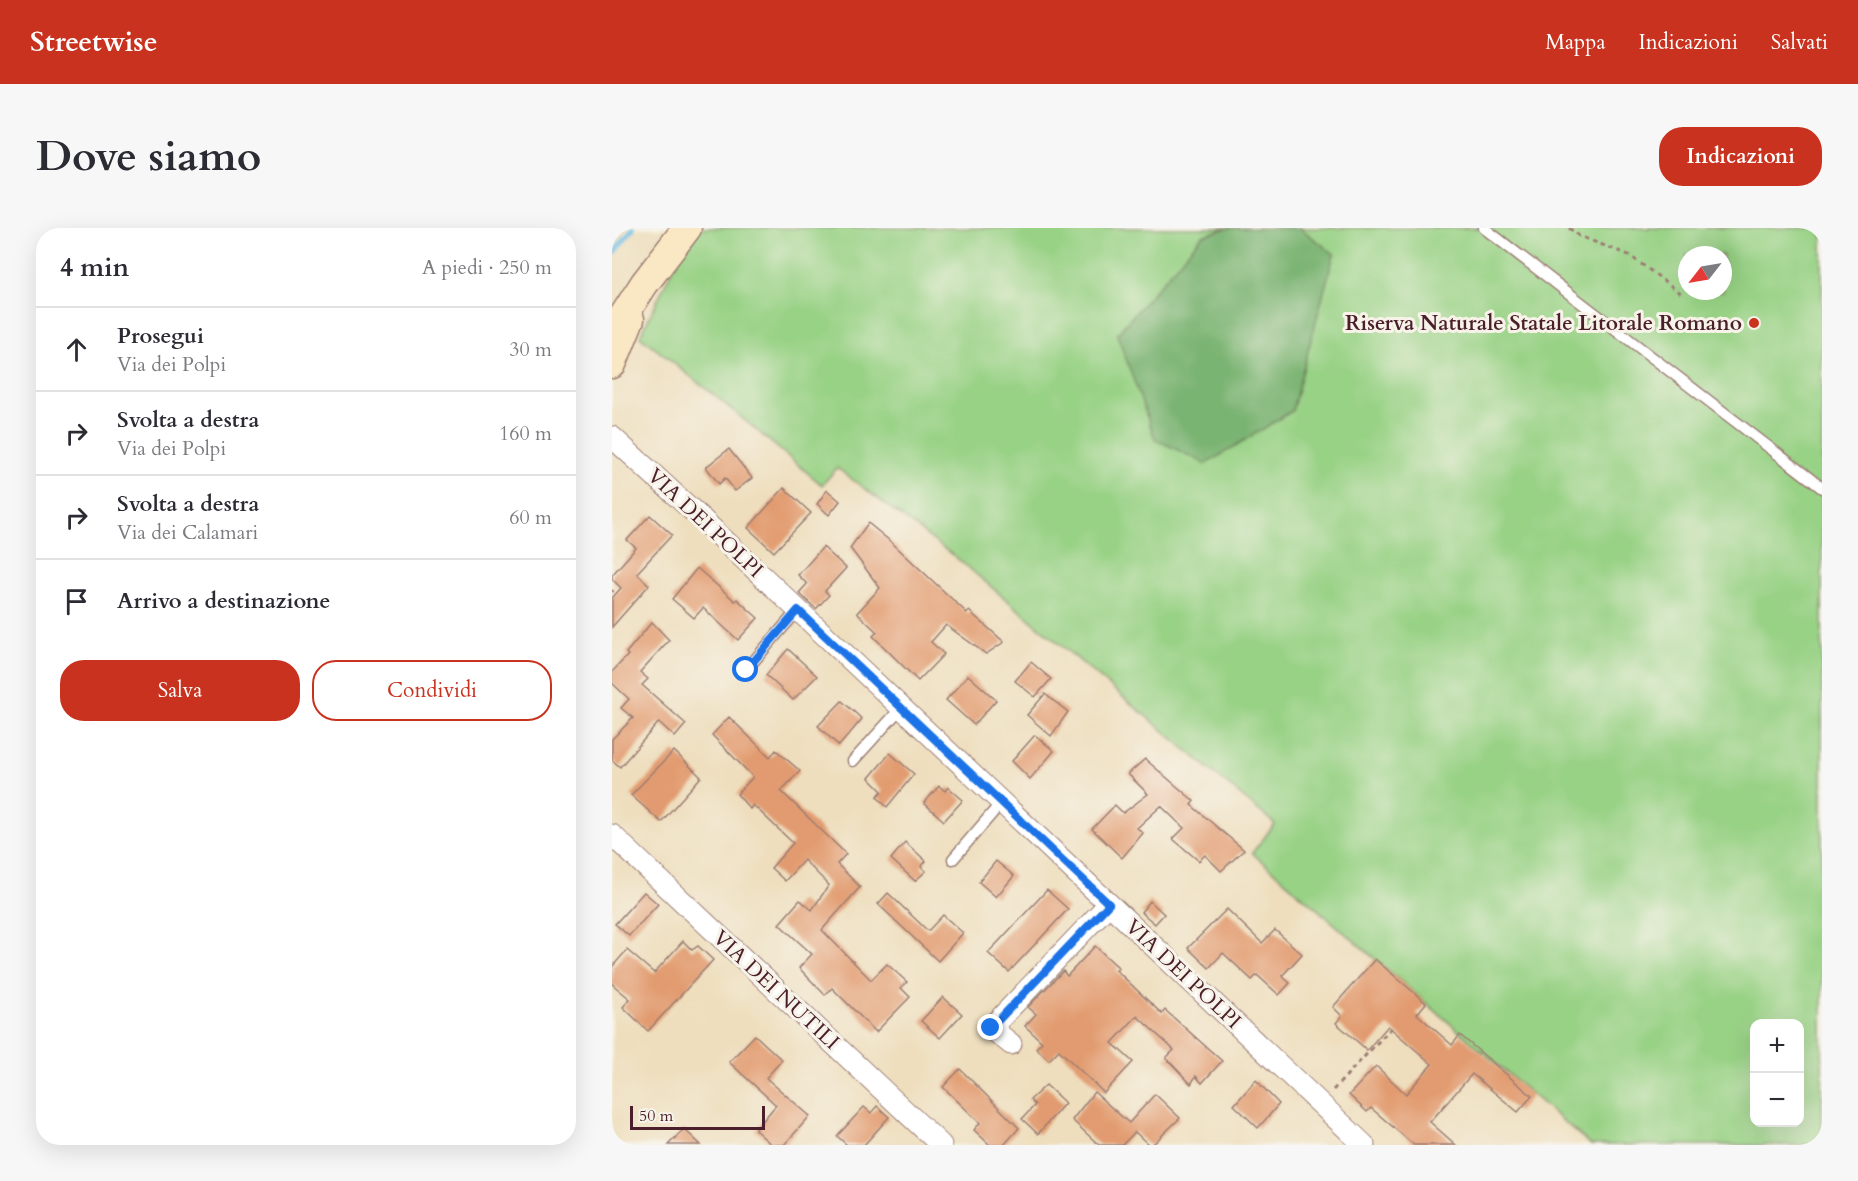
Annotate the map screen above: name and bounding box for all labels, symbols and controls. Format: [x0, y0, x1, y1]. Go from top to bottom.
text: Streetwise [30, 23, 158, 61]
text: Mappa [1545, 28, 1605, 57]
text: Indicazioni [1638, 28, 1738, 57]
text: Salvati [1771, 28, 1828, 57]
button: Indicazioni [1659, 127, 1822, 186]
text: Dove siamo [36, 128, 261, 185]
north arrow [1678, 246, 1732, 300]
text: 4 min [60, 250, 129, 285]
text: A piedi · 250 m [422, 254, 552, 281]
place label: Riserva Naturale Statale Litorale Romano [1345, 309, 1742, 338]
marker: Riserva Naturale Statale Litorale Romano [1747, 316, 1761, 330]
text: Prosegui [117, 321, 204, 351]
icon: ahead [60, 333, 93, 366]
text: 30 m [509, 336, 552, 363]
text: Via dei Polpi [117, 351, 226, 378]
text: Svolta a destra [117, 405, 259, 435]
icon: right [60, 417, 93, 450]
text: 160 m [499, 420, 552, 447]
text: Via dei Polpi [117, 435, 226, 462]
street label: VIA DEI POLPI [641, 462, 769, 584]
text: Svolta a destra [117, 489, 259, 519]
icon: right [60, 501, 93, 534]
text: 60 m [509, 504, 552, 531]
text: Via dei Calamari [117, 519, 258, 546]
icon: arrive [60, 585, 93, 618]
text: Arrivo a destinazione [117, 586, 330, 616]
route start [732, 656, 758, 682]
button: Salva [60, 660, 300, 721]
button: Condividi [312, 660, 552, 721]
street label: VIA DEI POLPI [1119, 913, 1247, 1035]
street label: VIA DEI NUTILI [706, 924, 846, 1056]
route end [977, 1014, 1003, 1040]
map controls [1750, 1019, 1804, 1127]
button: + [1750, 1019, 1804, 1073]
button: − [1750, 1073, 1804, 1127]
scale bar [630, 1103, 765, 1130]
text: 50 m [639, 1105, 673, 1127]

